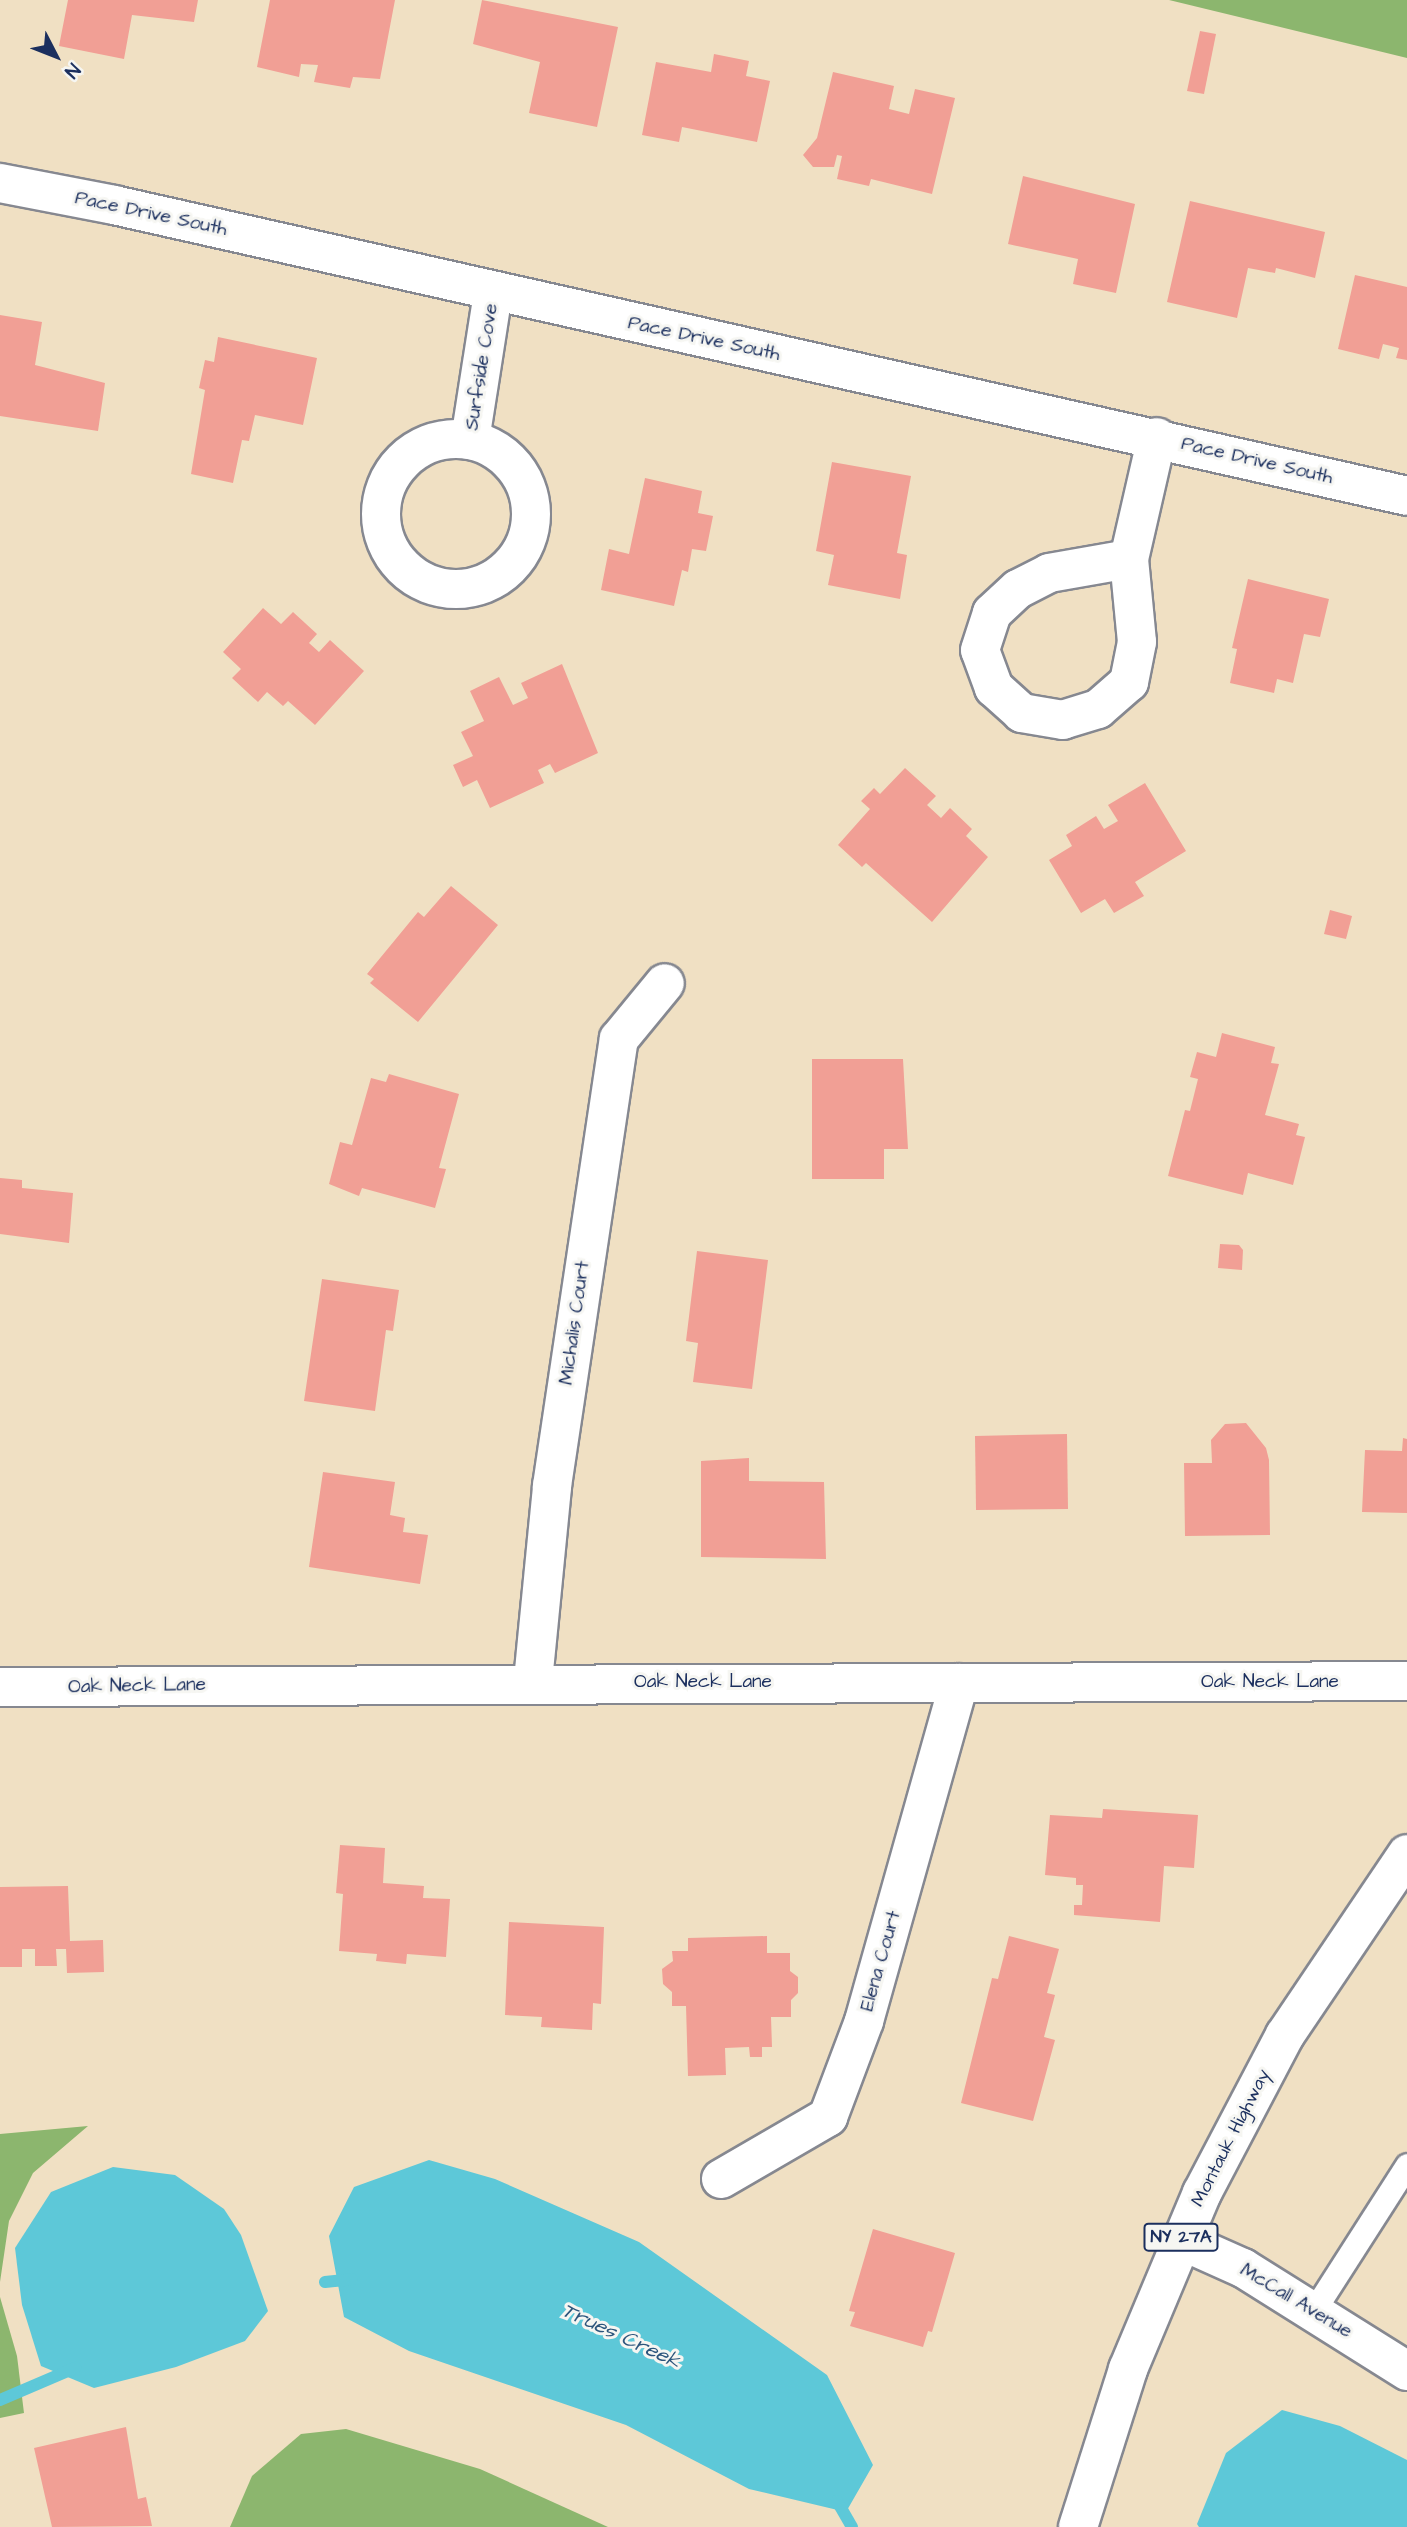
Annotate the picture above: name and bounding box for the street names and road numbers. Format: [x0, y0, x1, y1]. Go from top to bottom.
street label: Pace Drive South [73, 187, 229, 241]
street label: Surfside Cove [461, 302, 503, 432]
street label: Pace Drive South [626, 312, 782, 366]
street label: Pace Drive South [1179, 432, 1335, 490]
street label: Michalis Court [555, 1260, 595, 1386]
street label: Oak Neck Lane [634, 1671, 772, 1693]
street label: Oak Neck Lane [1201, 1671, 1339, 1693]
street label: Oak Neck Lane [68, 1673, 206, 1699]
street label: Elena Court [856, 1908, 906, 2014]
street label: Montauk Highway [1187, 2065, 1275, 2211]
road number: NY 27A [1142, 2222, 1220, 2252]
street label: McCall Avenue [1236, 2259, 1356, 2343]

